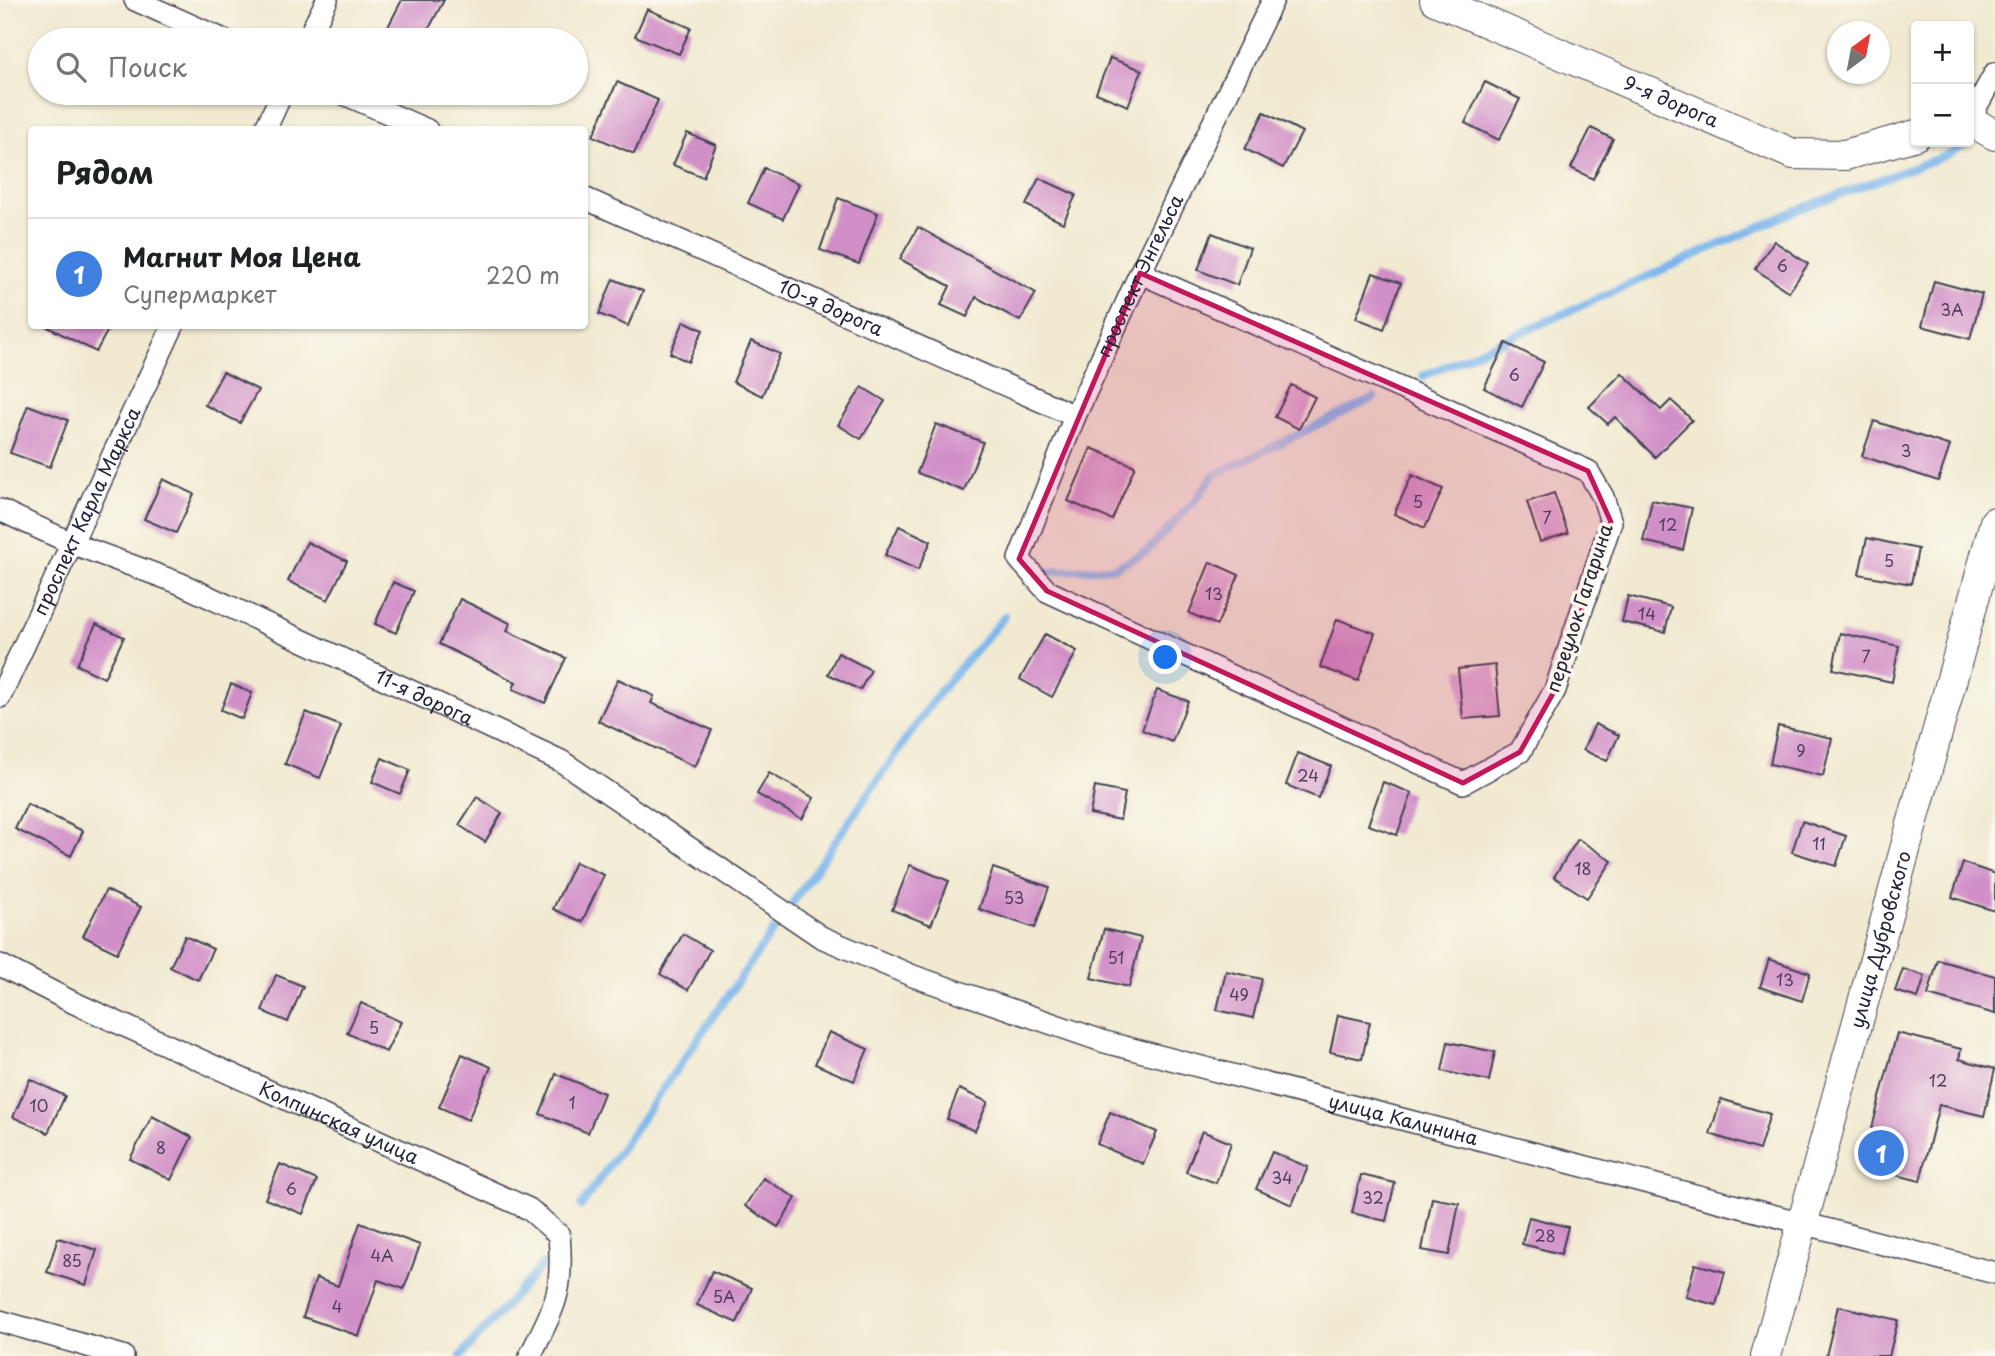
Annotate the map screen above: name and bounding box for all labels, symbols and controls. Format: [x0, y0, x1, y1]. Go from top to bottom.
north arrow [1827, 21, 1890, 84]
map controls [1911, 21, 1974, 147]
button: + [1911, 21, 1974, 84]
search box [28, 28, 588, 105]
text: Поиск [108, 47, 187, 86]
icon: search [52, 48, 90, 86]
street label: 9-я дорога [1620, 68, 1723, 133]
button: − [1911, 84, 1974, 147]
text: Рядом [56, 149, 154, 194]
street label: проспект Энгельса [1089, 189, 1189, 361]
text: Магнит Моя Цена [123, 237, 361, 276]
house number: 6 [1776, 253, 1788, 277]
text: 1 [74, 257, 85, 292]
text: 220 m [486, 257, 560, 292]
street label: 10-я дорога [774, 271, 888, 342]
text: Супермаркет [123, 276, 277, 311]
house number: 3А [1941, 297, 1963, 321]
house number: 6 [1508, 362, 1520, 386]
street label: проспект Карла Маркса [25, 402, 146, 619]
house number: 3 [1901, 438, 1911, 462]
house number: 5 [1413, 489, 1423, 513]
house number: 7 [1542, 505, 1552, 529]
house number: 12 [1659, 512, 1677, 536]
street label: переулок Гагарина [1538, 520, 1619, 696]
house number: 5 [1884, 548, 1894, 572]
house number: 13 [1205, 581, 1223, 605]
house number: 14 [1638, 601, 1656, 625]
your location [1148, 640, 1182, 674]
house number: 7 [1861, 644, 1871, 668]
street label: 11-я дорога [371, 661, 479, 731]
house number: 9 [1796, 738, 1806, 762]
house number: 24 [1297, 763, 1319, 787]
house number: 11 [1812, 831, 1826, 855]
street label: улица Дубровского [1842, 847, 1917, 1031]
house number: 18 [1574, 856, 1592, 880]
house number: 53 [1004, 885, 1024, 909]
house number: 51 [1107, 945, 1125, 969]
house number: 13 [1776, 967, 1794, 991]
house number: 49 [1229, 982, 1249, 1006]
house number: 5 [369, 1015, 379, 1039]
house number: 12 [1929, 1068, 1947, 1092]
street label: Колпинская улица [255, 1074, 424, 1170]
street label: улица Калинина [1326, 1086, 1481, 1151]
house number: 1 [568, 1090, 576, 1114]
house number: 10 [30, 1093, 48, 1117]
pin: 1 [1858, 1127, 1904, 1179]
house number: 8 [156, 1135, 166, 1159]
house number: 34 [1271, 1165, 1293, 1189]
house number: 6 [285, 1176, 297, 1200]
house number: 32 [1362, 1185, 1384, 1209]
house number: 28 [1534, 1223, 1556, 1247]
house number: 4А [371, 1243, 393, 1267]
house number: 85 [62, 1248, 82, 1272]
house number: 5А [713, 1284, 735, 1308]
house number: 4 [332, 1294, 342, 1318]

